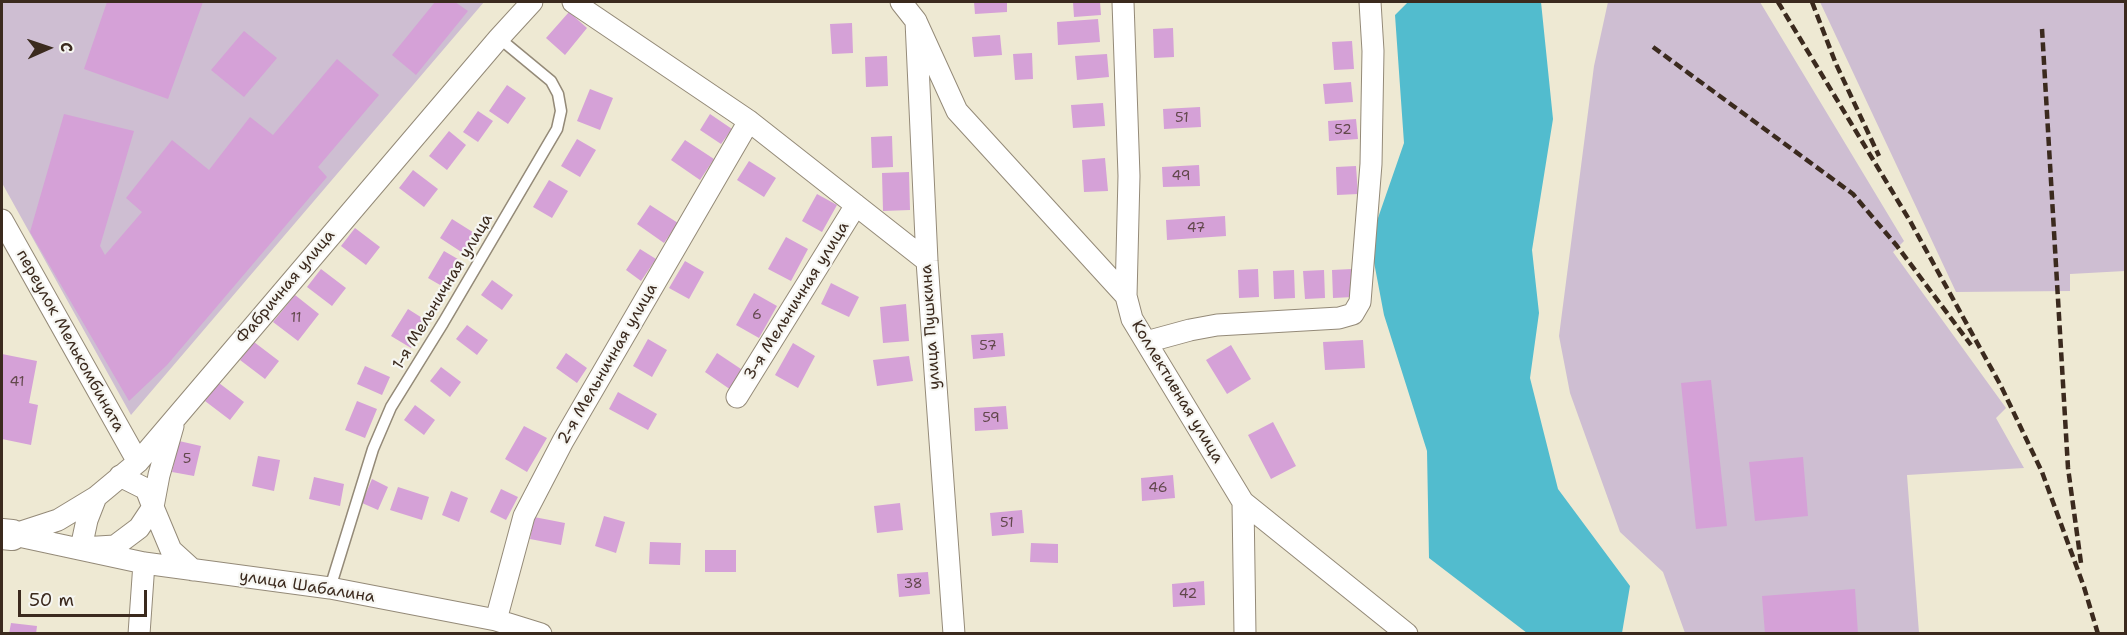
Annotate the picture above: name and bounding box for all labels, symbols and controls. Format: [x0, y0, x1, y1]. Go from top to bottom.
north arrow [18, 18, 78, 78]
text: С [56, 42, 77, 52]
house number: 51 [1175, 110, 1189, 126]
house number: 52 [1334, 122, 1352, 138]
house number: 49 [1172, 168, 1190, 184]
street label: 1-я Мельничная улица [389, 211, 497, 373]
street label: 3-я Мельничная улица [740, 218, 854, 384]
house number: 47 [1187, 220, 1205, 236]
street label: Фабричная улица [233, 226, 339, 348]
street label: переулок Мелькомбината [12, 247, 128, 435]
street label: улица Пушкина [917, 264, 945, 390]
street label: 2-я Мельничная улица [554, 280, 662, 448]
house number: 6 [752, 307, 762, 323]
house number: 11 [290, 310, 302, 326]
street label: Коллективная улица [1127, 317, 1227, 467]
house number: 57 [979, 338, 997, 354]
house number: 41 [10, 374, 24, 390]
house number: 59 [982, 410, 1000, 426]
house number: 5 [183, 451, 191, 467]
house number: 46 [1148, 480, 1168, 496]
house number: 51 [1000, 515, 1014, 531]
street label: улица Шабалина [238, 567, 376, 607]
house number: 38 [903, 576, 923, 592]
scale bar [21, 578, 150, 616]
house number: 42 [1179, 586, 1197, 602]
text: 50 m [29, 588, 74, 612]

